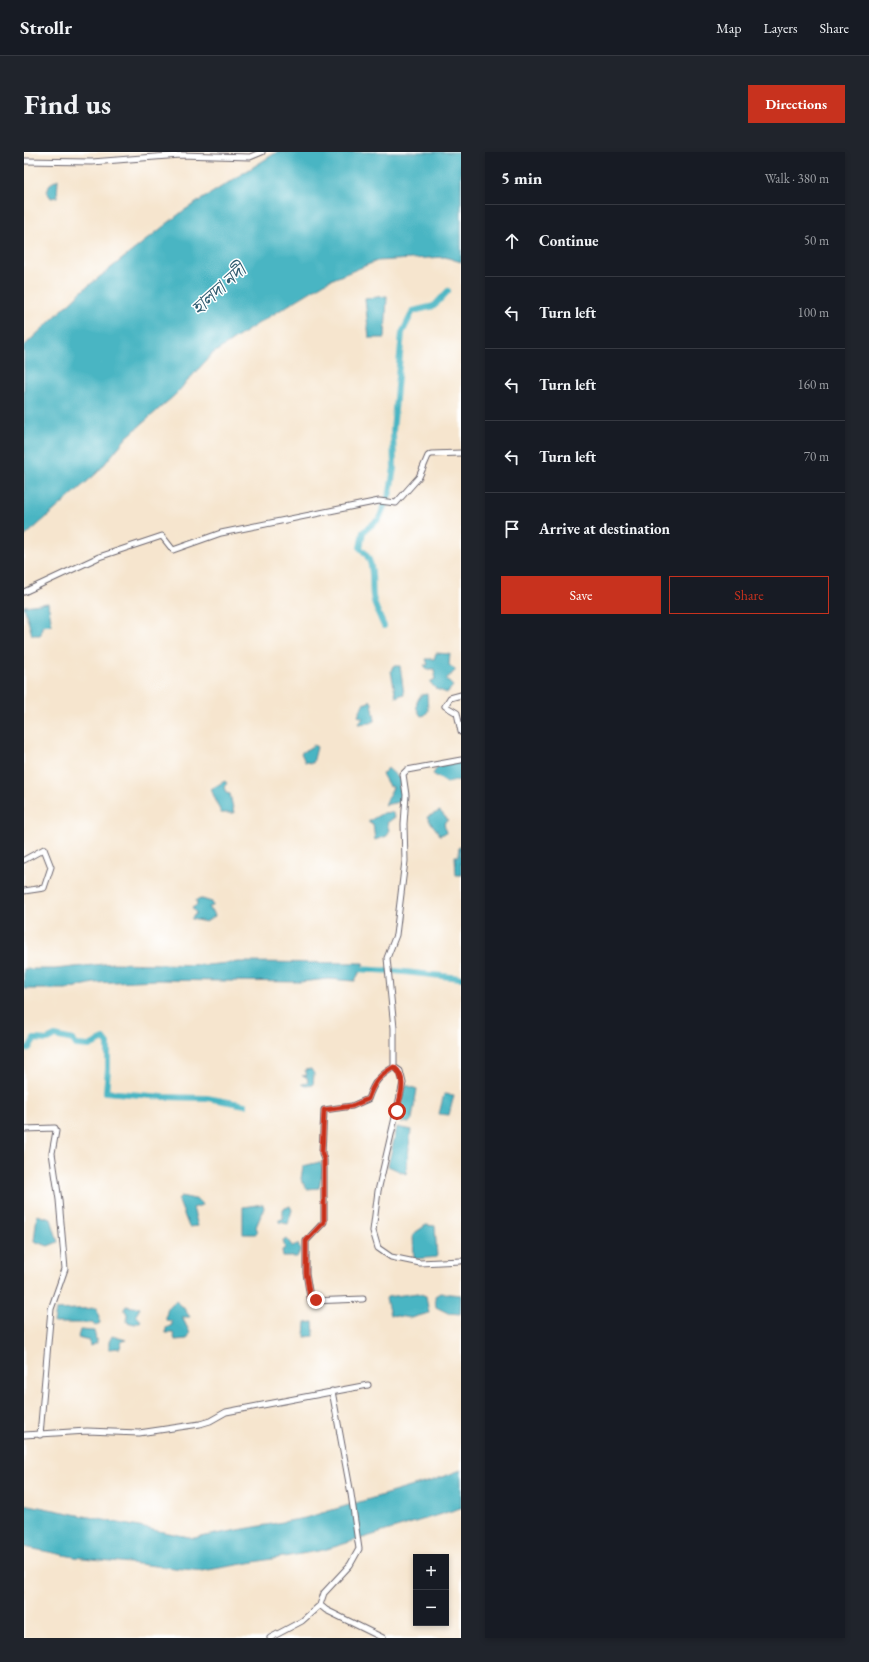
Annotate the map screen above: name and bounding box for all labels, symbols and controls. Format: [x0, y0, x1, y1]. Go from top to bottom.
text: Strollr [20, 15, 72, 40]
text: Map [716, 19, 741, 37]
text: Layers [763, 19, 798, 37]
text: Share [820, 19, 849, 37]
button: Directions [748, 85, 845, 123]
text: Find us [24, 86, 111, 122]
text: 5 min [501, 167, 542, 189]
text: Walk · 380 m [765, 170, 829, 187]
icon: ahead [501, 230, 523, 252]
text: Continue [539, 231, 599, 250]
text: 50 m [804, 232, 829, 249]
water label: হালদা নদী [186, 257, 253, 320]
icon: left [501, 302, 523, 324]
text: Turn left [539, 303, 596, 322]
text: 100 m [798, 304, 829, 321]
icon: left [501, 374, 523, 396]
text: Turn left [539, 375, 596, 394]
text: 160 m [798, 376, 829, 393]
icon: left [501, 446, 523, 468]
text: Turn left [539, 447, 596, 466]
text: 70 m [804, 448, 829, 465]
icon: arrive [501, 518, 523, 540]
text: Arrive at destination [539, 519, 670, 538]
button: Save [501, 576, 661, 614]
button: Share [669, 576, 829, 614]
route start [388, 1102, 406, 1120]
route end [307, 1291, 325, 1309]
map controls [413, 1554, 449, 1626]
button: + [413, 1554, 449, 1590]
button: − [413, 1590, 449, 1626]

